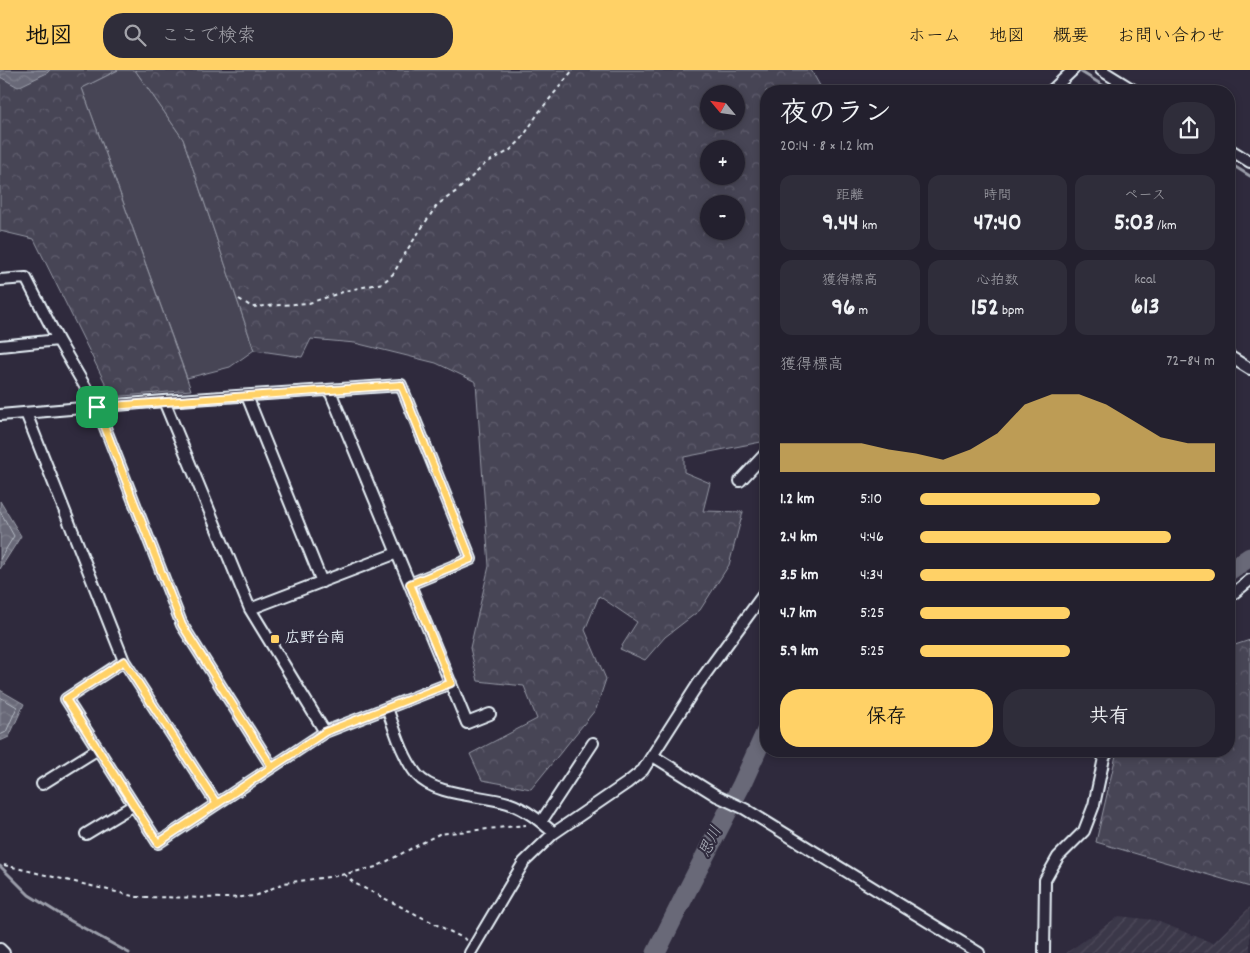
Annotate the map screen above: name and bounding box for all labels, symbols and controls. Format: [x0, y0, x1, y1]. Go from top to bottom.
search box [103, 13, 453, 58]
text: 地図 [25, 21, 73, 55]
icon: search [121, 21, 149, 49]
text: ここで検索 [161, 24, 256, 51]
text: ホーム [908, 25, 961, 50]
text: 地図 [989, 25, 1025, 50]
text: 概要 [1053, 25, 1089, 50]
text: お問い合わせ [1117, 25, 1225, 50]
north arrow [700, 85, 745, 130]
map controls [700, 85, 745, 240]
text: 夜のラン [780, 96, 892, 136]
button: share [1163, 102, 1215, 154]
text: 20:14 · 8 × 1.2 km [780, 135, 874, 158]
button: + [700, 140, 745, 185]
text: 距離 [836, 186, 864, 206]
text: 時間 [983, 186, 1011, 206]
text: ペース [1125, 186, 1166, 206]
button: − [700, 195, 745, 240]
text: 9.44 [822, 206, 859, 242]
text: 47:40 [973, 206, 1022, 242]
text: 5:03 [1114, 206, 1154, 242]
text: km [859, 216, 877, 236]
text: /km [1154, 216, 1177, 236]
text: kcal [1135, 270, 1156, 290]
text: 獲得標高 [822, 271, 878, 291]
text: 心拍数 [976, 271, 1018, 291]
text: 613 [1131, 290, 1160, 326]
text: 96 [832, 291, 855, 327]
text: 152 [971, 291, 999, 327]
text: m [855, 301, 868, 321]
text: bpm [999, 301, 1024, 321]
text: 72–84 m [1166, 350, 1215, 373]
text: 獲得標高 [780, 354, 844, 377]
pin [76, 386, 118, 428]
icon: arrive [83, 393, 111, 421]
text: 1.2 km [780, 488, 814, 511]
text: 5:10 [860, 488, 882, 511]
text: 2.4 km [780, 526, 818, 549]
text: 4:46 [860, 526, 884, 549]
text: 3.5 km [780, 564, 818, 587]
text: 4:34 [860, 564, 883, 587]
text: 4.7 km [780, 602, 817, 625]
text: 5:25 [860, 602, 884, 625]
place label: 広野台南 [285, 628, 345, 650]
marker: 広野台南 [269, 633, 281, 645]
text: 5.9 km [780, 640, 819, 663]
text: 5:25 [860, 640, 884, 663]
button: 保存 [780, 689, 993, 747]
button: 共有 [1003, 689, 1215, 747]
water label: 思川 [694, 823, 728, 861]

